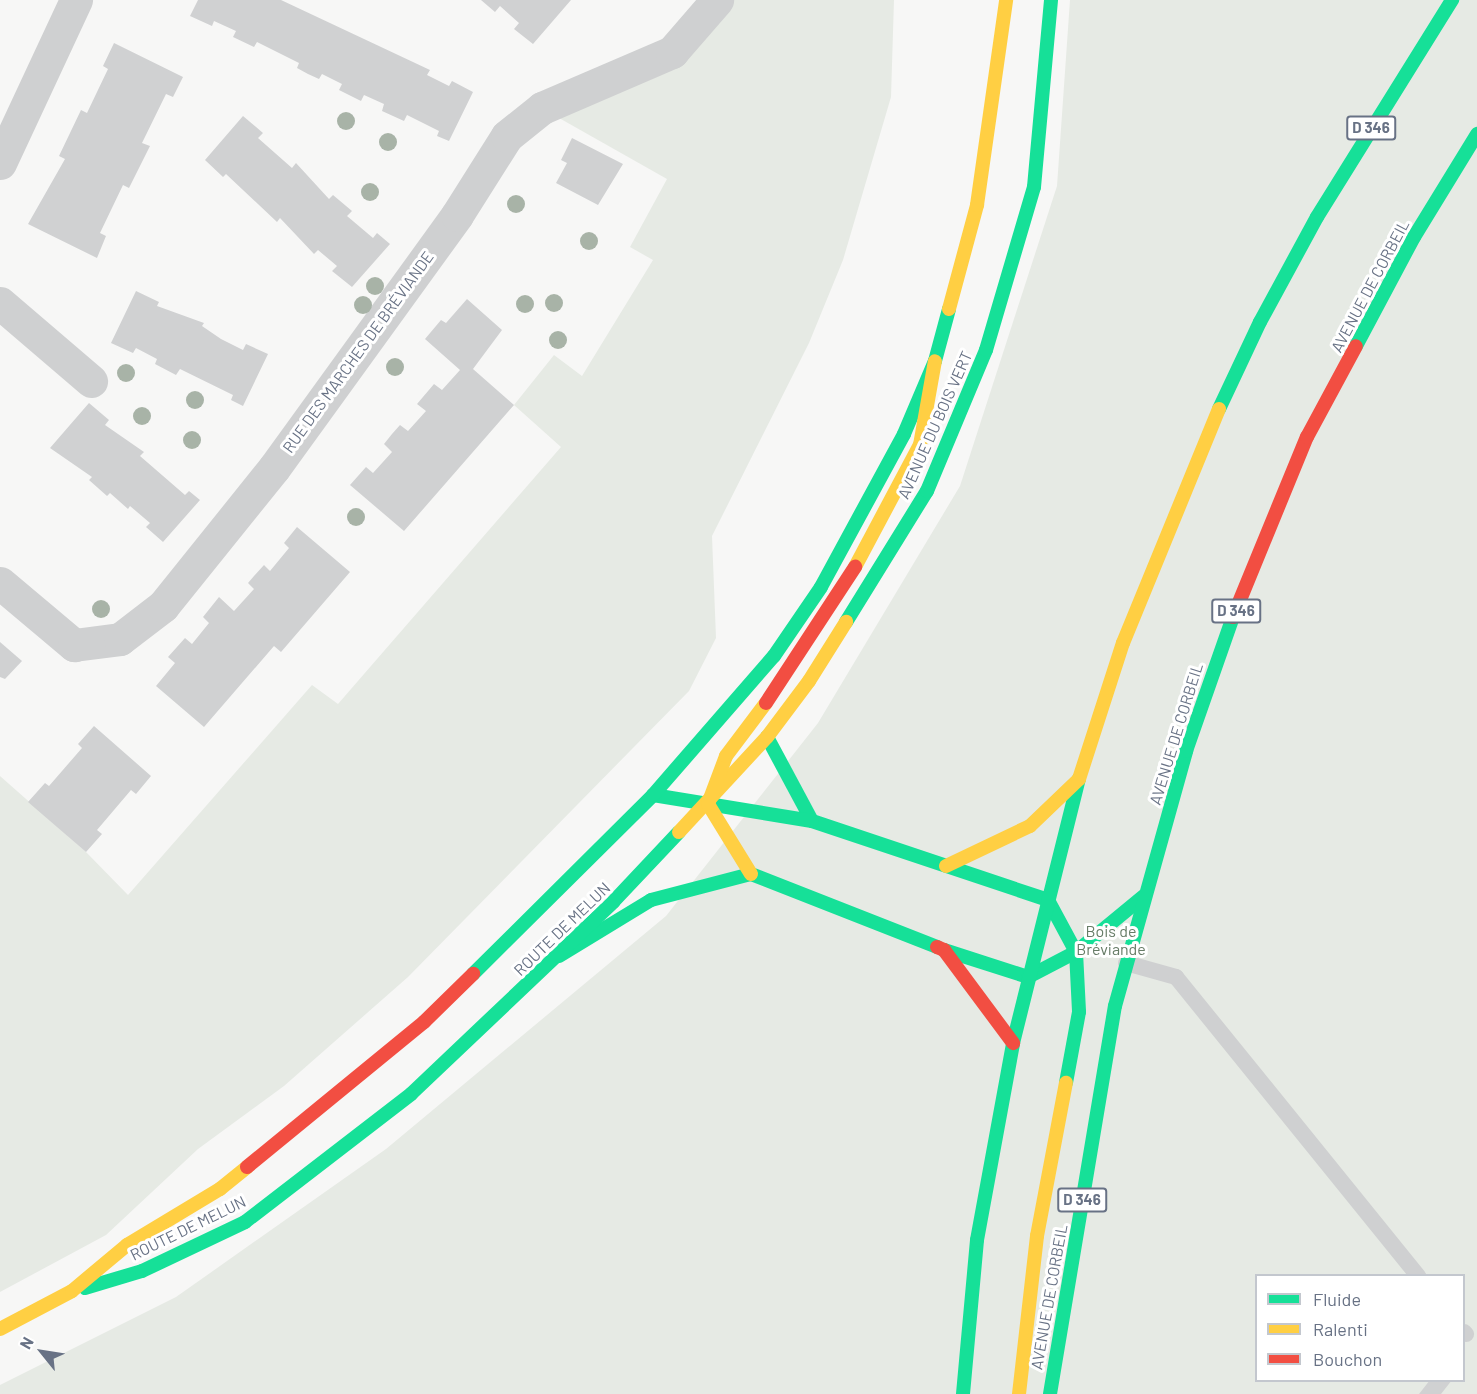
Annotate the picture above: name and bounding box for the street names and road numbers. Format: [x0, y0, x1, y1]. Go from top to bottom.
road number: D 346 [1346, 116, 1396, 140]
street label: AVENUE DE CORBEIL [1327, 217, 1413, 355]
street label: RUE DES MARCHES DE BRÉVIANDE [278, 248, 438, 456]
street label: AVENUE DU BOIS VERT [894, 348, 976, 502]
road number: D 346 [1210, 599, 1262, 623]
street label: AVENUE DE CORBEIL [1145, 661, 1207, 807]
street label: ROUTE DE MELUN [510, 878, 614, 980]
road number: D 346 [1056, 1188, 1108, 1212]
street label: ROUTE DE MELUN [127, 1192, 249, 1264]
street label: AVENUE DE CORBEIL [1027, 1223, 1071, 1371]

